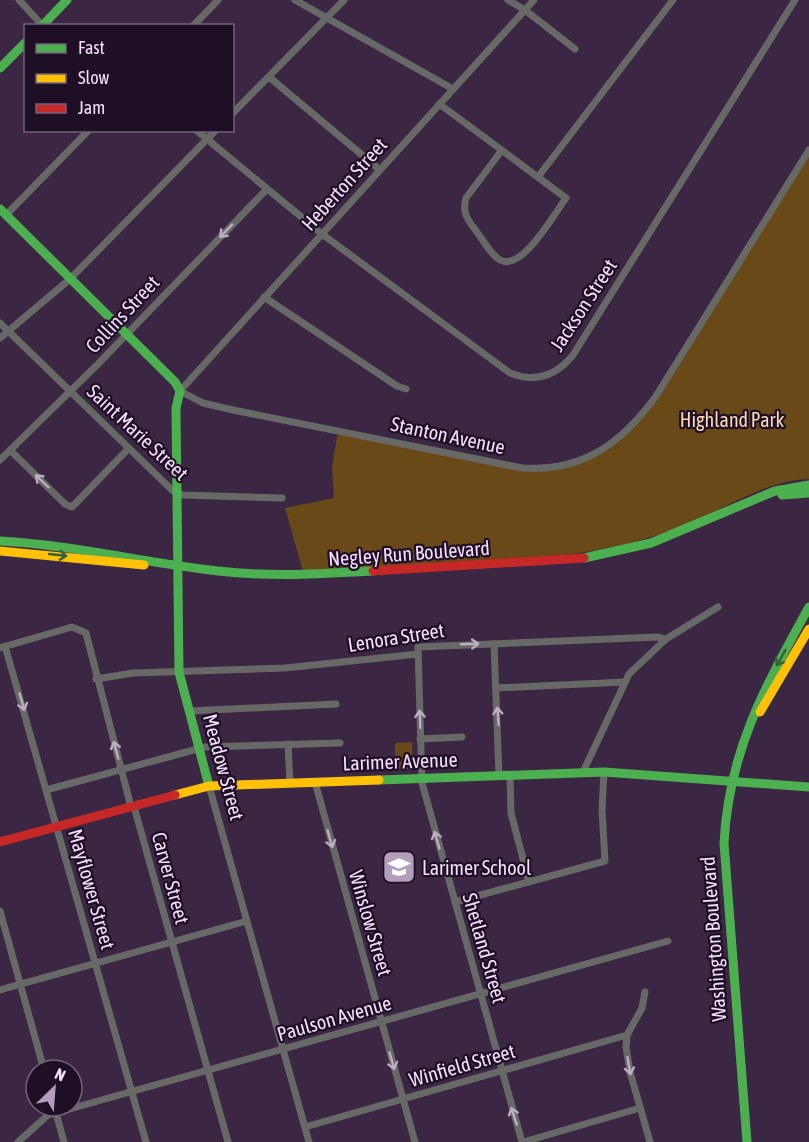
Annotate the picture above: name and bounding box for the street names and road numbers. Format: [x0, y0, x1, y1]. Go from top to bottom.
street label: Heberton Street [297, 133, 392, 235]
street label: Jackson Street [545, 255, 621, 355]
street label: Collins Street [81, 271, 164, 357]
street label: Saint Marie Street [83, 379, 193, 485]
street label: Stanton Avenue [389, 412, 507, 458]
street label: Negley Run Boulevard [328, 536, 490, 570]
street label: Lenora Street [346, 618, 446, 656]
street label: Meadow Street [199, 711, 249, 823]
street label: Larimer Avenue [342, 747, 458, 775]
street label: Mayflower Street [64, 826, 120, 952]
street label: Carver Street [148, 830, 194, 927]
street label: Washington Boulevard [696, 856, 730, 1022]
street label: Winslow Street [345, 868, 397, 979]
street label: Shetland Street [458, 890, 512, 1006]
street label: Paulson Avenue [274, 991, 394, 1045]
street label: Winfield Street [406, 1039, 518, 1091]

